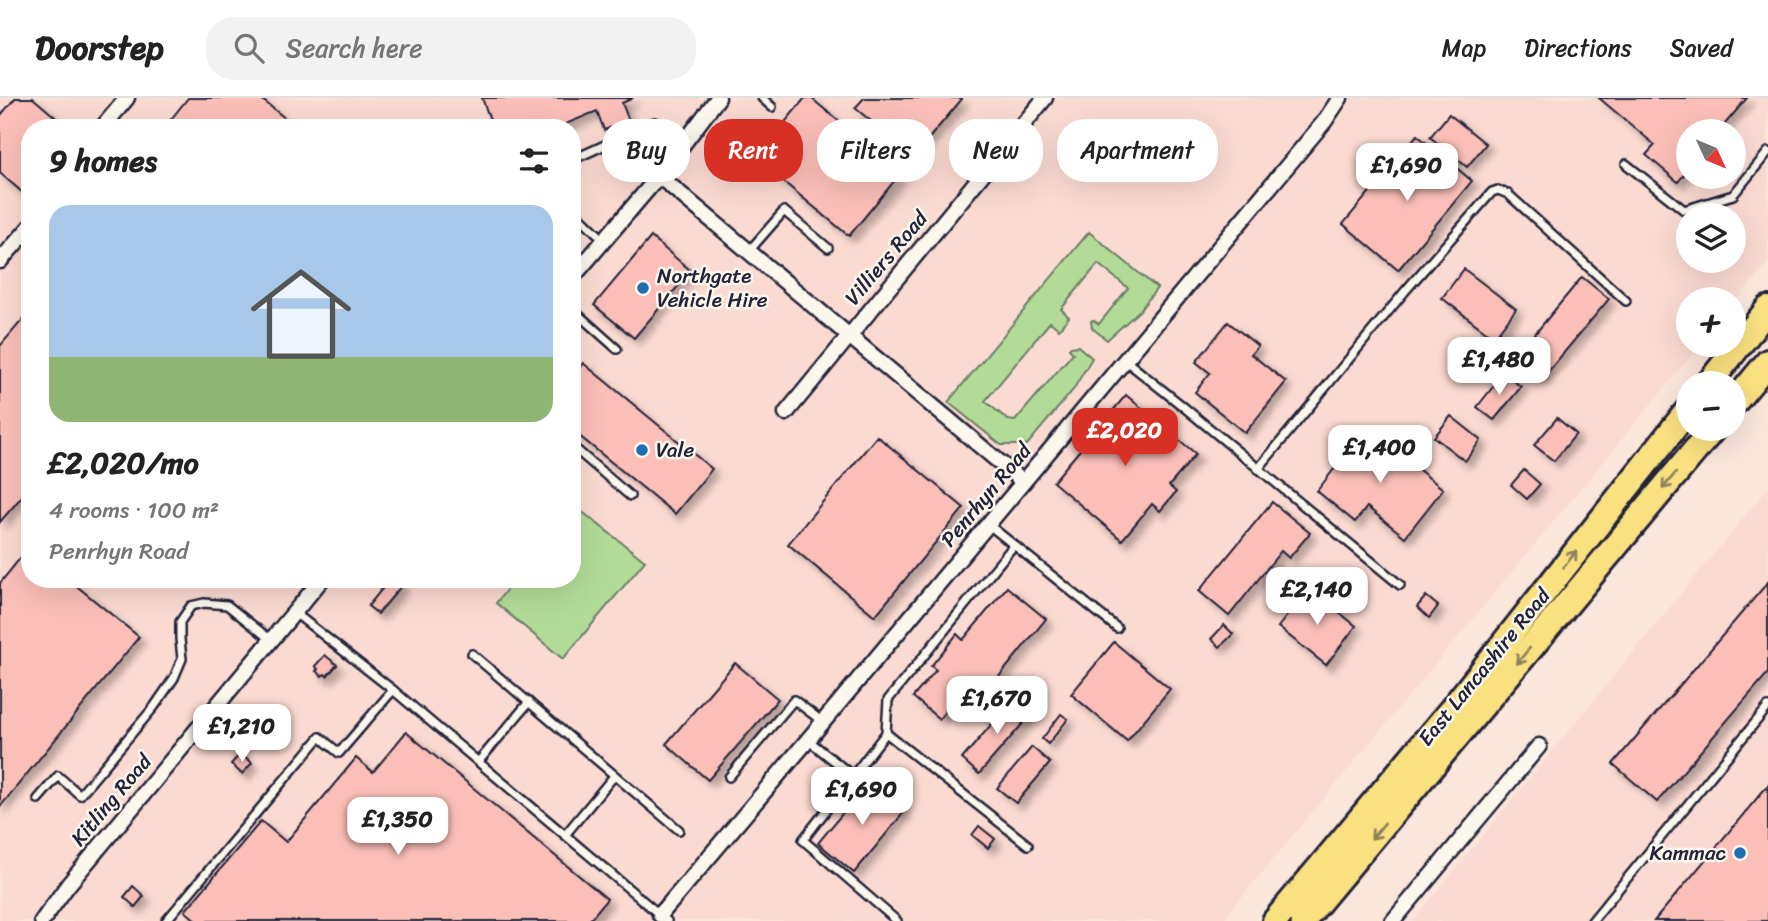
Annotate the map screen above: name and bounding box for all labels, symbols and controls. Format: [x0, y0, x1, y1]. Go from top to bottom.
search box [206, 17, 696, 80]
text: Doorstep [35, 19, 164, 77]
text: Search here [286, 25, 423, 71]
text: Map [1442, 27, 1486, 69]
text: Directions [1524, 27, 1632, 69]
text: Saved [1670, 27, 1733, 69]
icon: search [230, 29, 268, 67]
chip: Buy [602, 119, 690, 182]
chip: Rent [704, 119, 803, 182]
chip: Filters [817, 119, 935, 182]
chip: New [949, 119, 1043, 182]
chip: Apartment [1057, 119, 1218, 182]
north arrow [1676, 119, 1746, 189]
map controls [1676, 119, 1746, 441]
text: 9 homes [49, 134, 157, 188]
icon: filters [515, 142, 553, 180]
pin: £1,690 [1350, 144, 1464, 203]
text: £1,690 [1372, 145, 1442, 186]
street label: Villiers Road [835, 200, 939, 314]
button: layers [1676, 203, 1746, 273]
icon: home [238, 251, 364, 377]
place label: Northgate Vehicle Hire [657, 257, 768, 319]
marker: Northgate Vehicle Hire [635, 280, 651, 296]
button: + [1676, 287, 1746, 357]
pin: £1,480 [1442, 338, 1556, 397]
text: £1,480 [1463, 339, 1535, 380]
button: − [1676, 371, 1746, 441]
pin: £2,020 [1068, 408, 1182, 468]
text: £2,020 [1088, 410, 1162, 451]
pin: £1,400 [1323, 426, 1437, 485]
text: £1,400 [1344, 427, 1416, 468]
place label: Vale [656, 431, 695, 469]
street label: Penrhyn Road [931, 433, 1043, 556]
text: £2,020/mo [49, 436, 199, 490]
marker: Vale [634, 442, 650, 458]
one-way arrow [1661, 472, 1677, 490]
text: 4 rooms · 100 m² [49, 490, 219, 531]
text: Penrhyn Road [49, 531, 188, 572]
one-way arrow [1562, 551, 1578, 569]
pin: £2,140 [1260, 568, 1374, 627]
text: £2,140 [1282, 569, 1352, 610]
street label: East Lancashire Road [1408, 578, 1561, 755]
one-way arrow [1515, 647, 1531, 665]
pin: £1,670 [940, 676, 1054, 736]
text: £1,670 [963, 678, 1031, 719]
pin: £1,210 [185, 704, 299, 764]
text: £1,210 [209, 706, 275, 747]
street label: Kitling Road [61, 744, 163, 855]
pin: £1,690 [805, 768, 919, 827]
text: £1,690 [827, 769, 897, 810]
pin: £1,350 [341, 798, 455, 857]
text: £1,350 [363, 799, 433, 840]
one-way arrow [1370, 821, 1386, 839]
place label: Kammac [1649, 834, 1727, 872]
marker: Kammac [1732, 845, 1748, 861]

